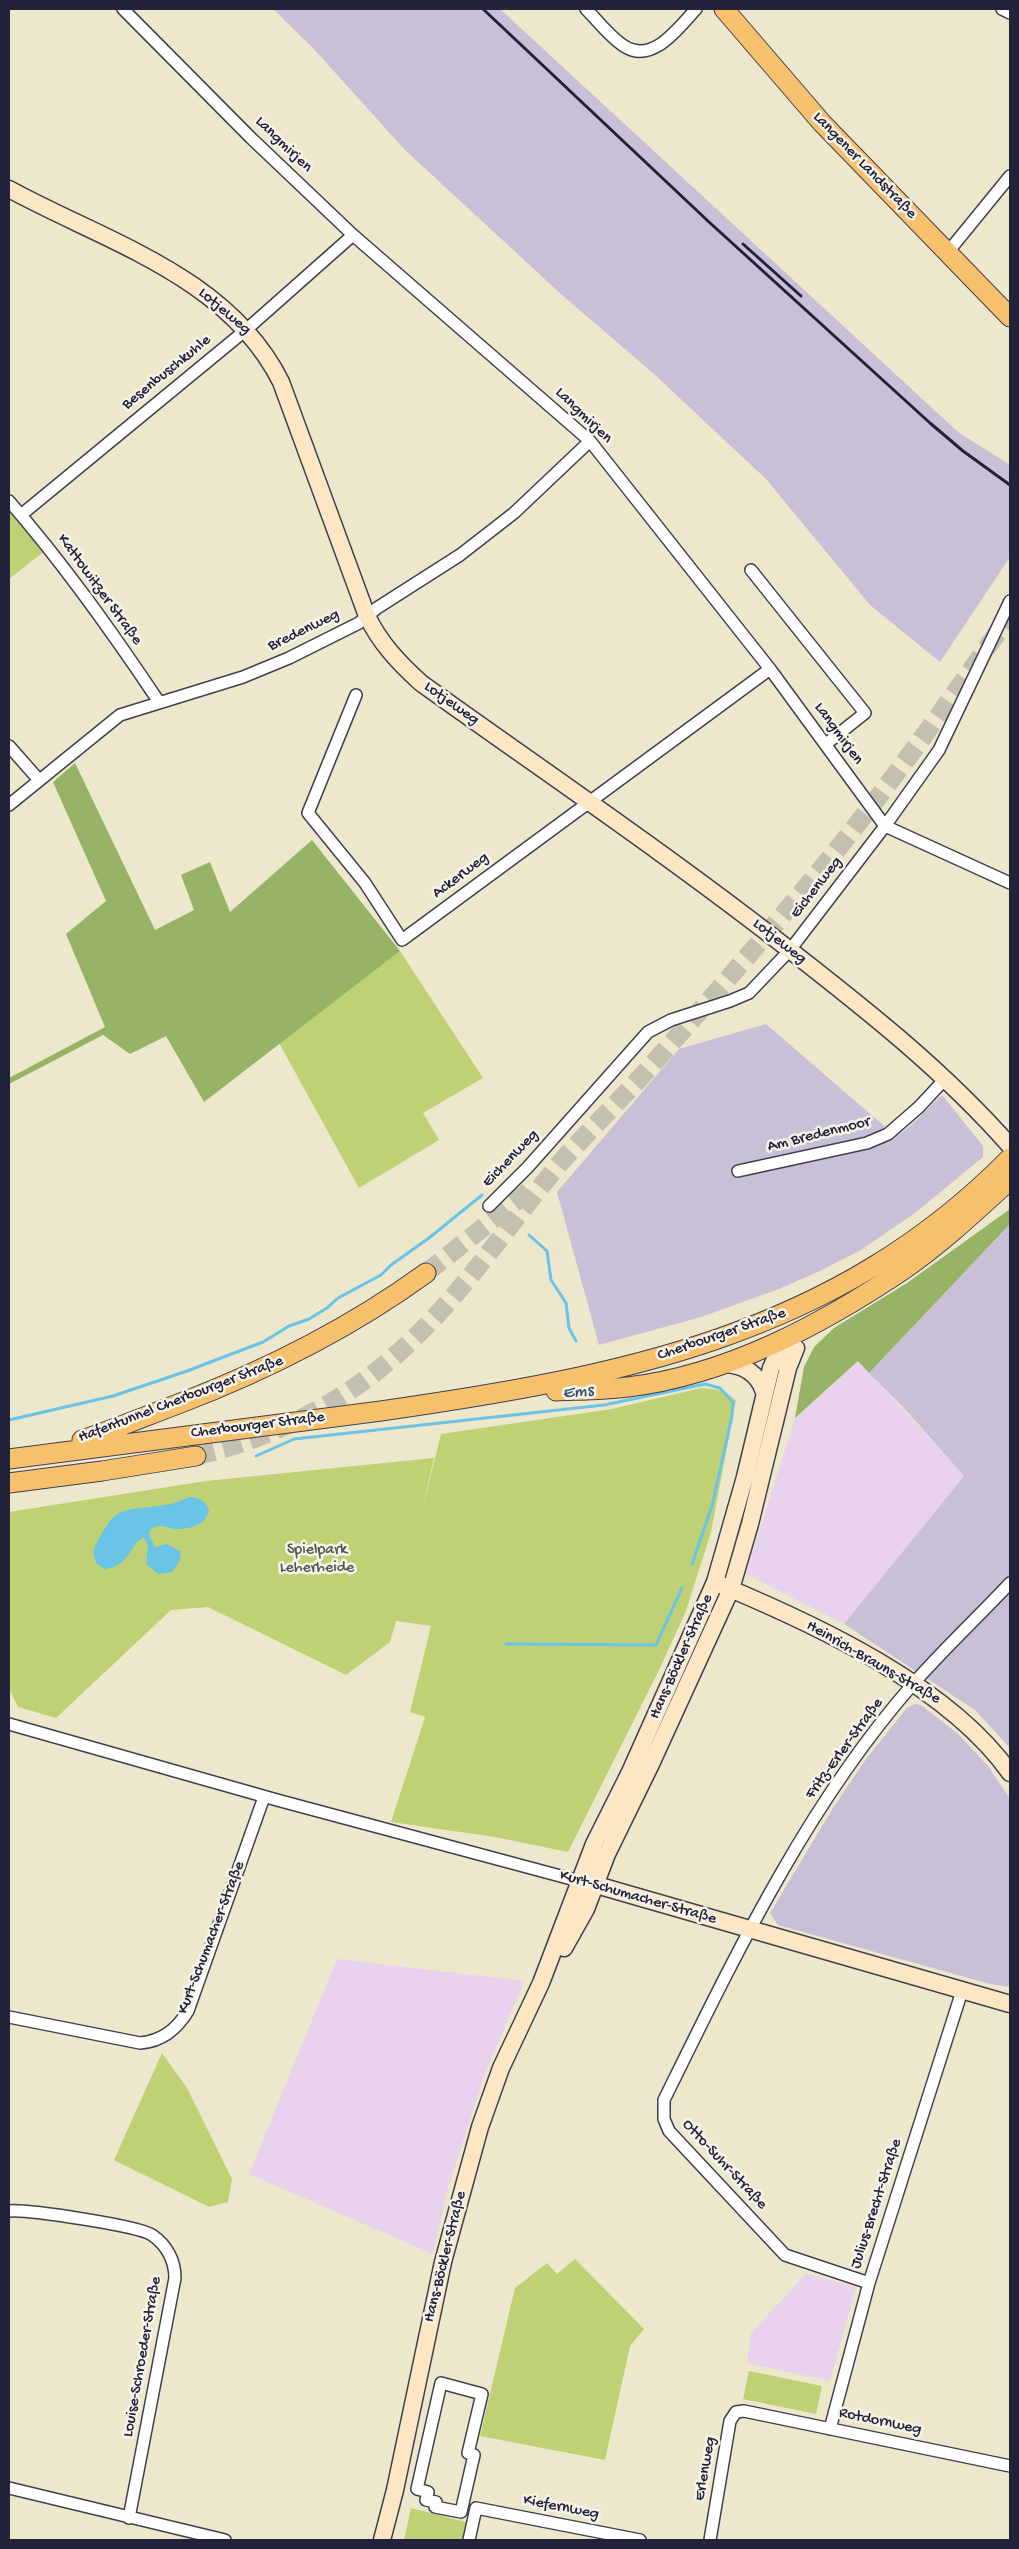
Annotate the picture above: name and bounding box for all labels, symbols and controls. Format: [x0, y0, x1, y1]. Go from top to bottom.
street label: Langener Landstraße [808, 108, 920, 224]
street label: Langmirjen [250, 113, 316, 177]
street label: Lotjeweg [194, 284, 254, 340]
street label: Besenbuschkuhle [119, 331, 215, 415]
street label: Langmirjen [550, 384, 616, 448]
street label: Kattowitzer Straße [52, 531, 146, 649]
street label: Bredenweg [265, 605, 343, 657]
street label: Lotjeweg [420, 678, 482, 730]
street label: Langmirjen [809, 699, 867, 769]
street label: Ackerweg [429, 849, 493, 903]
street label: Eichenweg [787, 853, 847, 923]
street label: Lotjeweg [748, 915, 810, 969]
street label: Am Bredenmoor [765, 1113, 873, 1157]
street label: Eichenweg [479, 1126, 543, 1192]
street label: Cherbourger Straße [655, 1304, 789, 1366]
street label: Hafentunnel Cherbourger Straße [76, 1352, 286, 1448]
water label: Ems [562, 1381, 594, 1405]
street label: Cherbourger Straße [190, 1408, 326, 1444]
park label: Spielpark Leherheide [280, 1541, 354, 1579]
street label: Hans-Böckler-Straße [646, 1592, 718, 1722]
street label: Heinrich-Brauns-Straße [802, 1617, 944, 1709]
street label: Fritz-Erler-Straße [802, 1695, 888, 1803]
street label: Kurt-Schumacher-Straße [174, 1859, 250, 2017]
street label: Kurt-Schumacher-Straße [557, 1866, 719, 1930]
street label: Otto-Suhr-Straße [677, 2116, 771, 2214]
street label: Julius-Brecht-Straße [847, 2137, 907, 2271]
street label: Hans-Böckler-Straße [420, 2189, 472, 2325]
street label: Louise-Schroeder-Straße [119, 2275, 167, 2439]
street label: Rotdornweg [837, 2404, 923, 2440]
street label: Erlenweg [691, 2435, 721, 2503]
street label: Kiefernweg [522, 2491, 600, 2525]

